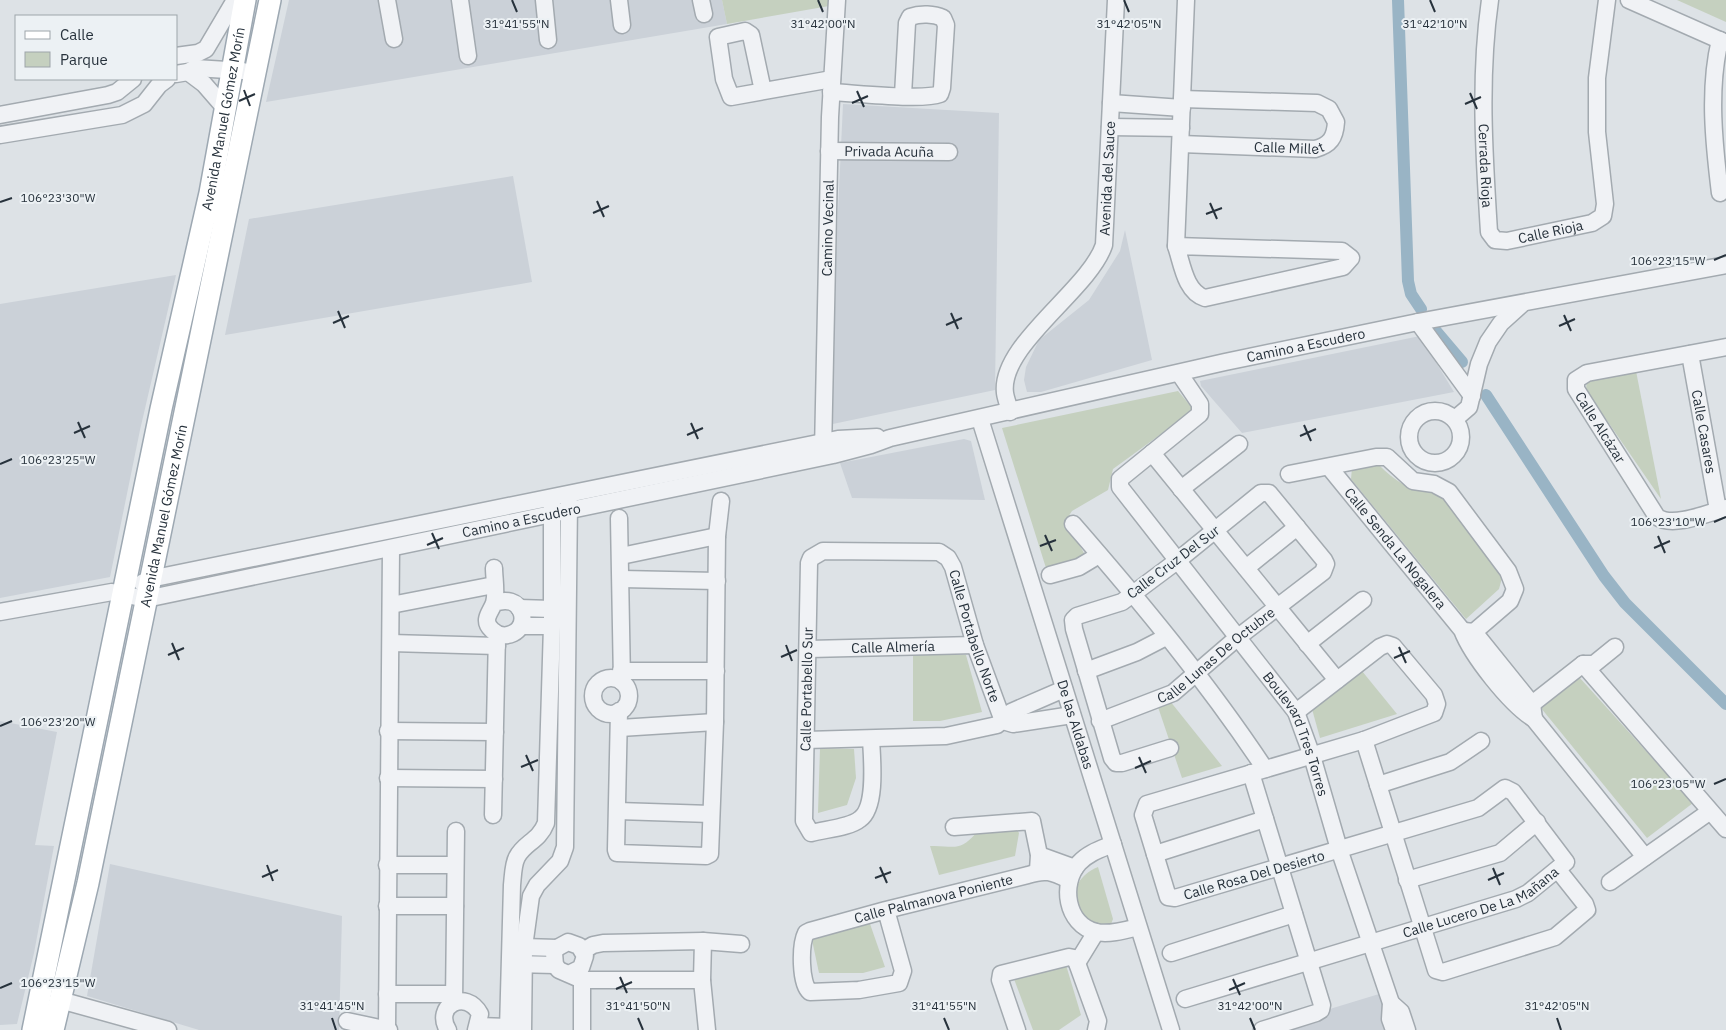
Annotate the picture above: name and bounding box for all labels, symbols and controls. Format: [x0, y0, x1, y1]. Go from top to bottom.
legend [15, 15, 178, 80]
text: 31°41'55"N [484, 16, 550, 31]
text: 31°42'00"N [790, 16, 856, 31]
text: 31°42'05"N [1096, 16, 1162, 31]
text: 31°42'10"N [1402, 16, 1468, 31]
text: Calle [60, 25, 94, 44]
street label: Avenida Manuel Gómez Morín [197, 26, 249, 212]
text: Parque [60, 50, 108, 69]
street label: Avenida del Sauce [1095, 120, 1119, 236]
street label: Cerrada Rioja [1475, 123, 1496, 209]
street label: Calle Millet [1254, 138, 1327, 159]
street label: Privada Acuña [844, 142, 934, 161]
street label: Camino Vecinal [818, 179, 838, 277]
text: 106°23'30"W [21, 190, 96, 205]
street label: Calle Rioja [1516, 216, 1585, 247]
text: 106°23'15"W [1631, 253, 1706, 268]
street label: Camino a Escudero [1245, 324, 1367, 366]
street label: Calle Alcázar [1571, 388, 1630, 467]
street label: Calle Casares [1688, 388, 1720, 475]
street label: Avenida Manuel Gómez Morín [136, 423, 191, 609]
text: 106°23'25"W [21, 452, 96, 467]
street label: Calle Senda La Nogalera [1340, 484, 1451, 613]
street label: Camino a Escudero [461, 499, 582, 541]
text: 106°23'10"W [1631, 514, 1706, 529]
street label: Calle Cruz Del Sur [1123, 521, 1223, 603]
street label: Calle Portabello Norte [945, 567, 1004, 705]
street label: Calle Lunas De Octubre [1155, 603, 1279, 707]
street label: Calle Portabello Sur [796, 627, 817, 752]
street label: Calle Almería [851, 637, 935, 657]
street label: Boulevard Tres Torres [1259, 668, 1332, 799]
street label: De las Aldabas [1053, 678, 1098, 772]
text: 106°23'20"W [21, 714, 96, 729]
text: 106°23'05"W [1631, 776, 1706, 791]
street label: Calle Rosa Del Desierto [1181, 846, 1327, 904]
street label: Calle Lucero De La Mañana [1400, 862, 1563, 942]
street label: Calle Palmanova Poniente [852, 870, 1015, 927]
text: 106°23'15"W [21, 975, 96, 990]
text: 31°41'45"N [299, 998, 365, 1013]
text: 31°41'50"N [605, 998, 671, 1013]
text: 31°41'55"N [911, 998, 977, 1013]
text: 31°42'00"N [1217, 998, 1283, 1013]
text: 31°42'05"N [1524, 998, 1590, 1013]

